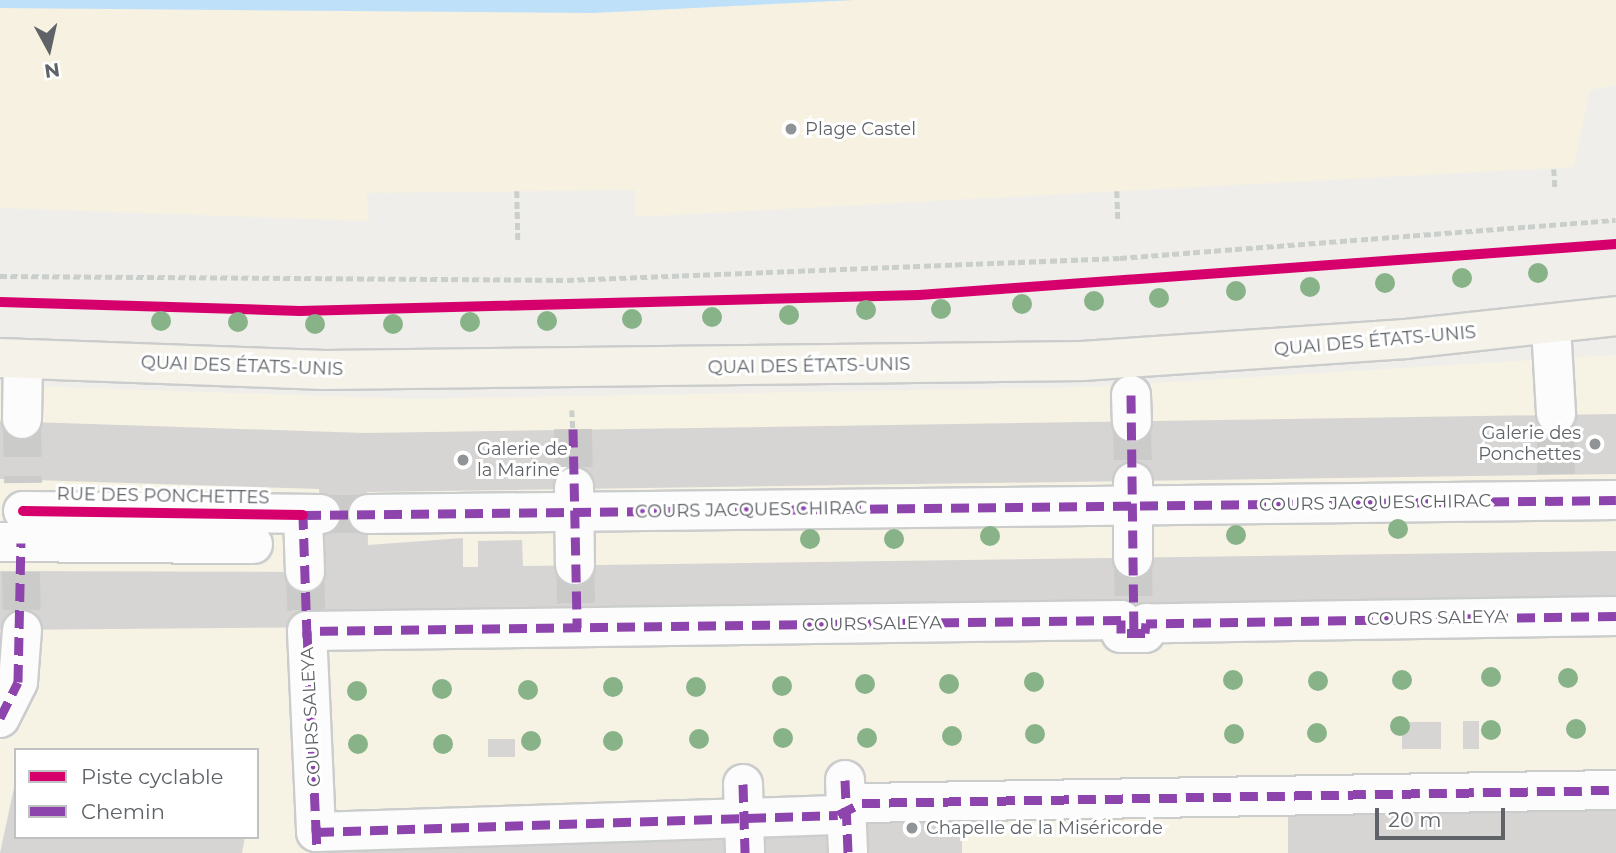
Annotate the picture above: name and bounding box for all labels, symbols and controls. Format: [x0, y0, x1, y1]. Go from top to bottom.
north arrow [14, 14, 84, 84]
text: N [43, 58, 61, 83]
place label: Plage Castel [805, 118, 916, 140]
marker: Plage Castel [783, 121, 799, 137]
street label: QUAI DES ÉTATS-UNIS [1273, 321, 1477, 361]
street label: QUAI DES ÉTATS-UNIS [140, 352, 344, 380]
street label: QUAI DES ÉTATS-UNIS [707, 353, 911, 379]
place label: Galerie des Ponchettes [1478, 423, 1581, 466]
marker: Galerie des Ponchettes [1587, 436, 1603, 452]
place label: Galerie de la Marine [477, 439, 568, 482]
marker: Galerie de la Marine [455, 452, 471, 468]
street label: RUE DES PONCHETTES [56, 483, 270, 509]
street label: COURS JACQUES CHIRAC [1259, 490, 1491, 516]
street label: COURS JACQUES CHIRAC [635, 497, 867, 523]
street label: COURS SALEYA [1367, 606, 1507, 630]
street label: COURS SALEYA [802, 612, 942, 636]
street label: COURS SALEYA [297, 646, 325, 788]
legend [14, 748, 259, 839]
text: Piste cyclable [81, 764, 223, 789]
scale bar [1378, 794, 1508, 838]
text: Chemin [81, 799, 165, 824]
text: 20 m [1388, 807, 1442, 832]
place label: Chapelle de la Miséricorde [926, 817, 1163, 839]
marker: Chapelle de la Miséricorde [904, 820, 920, 836]

